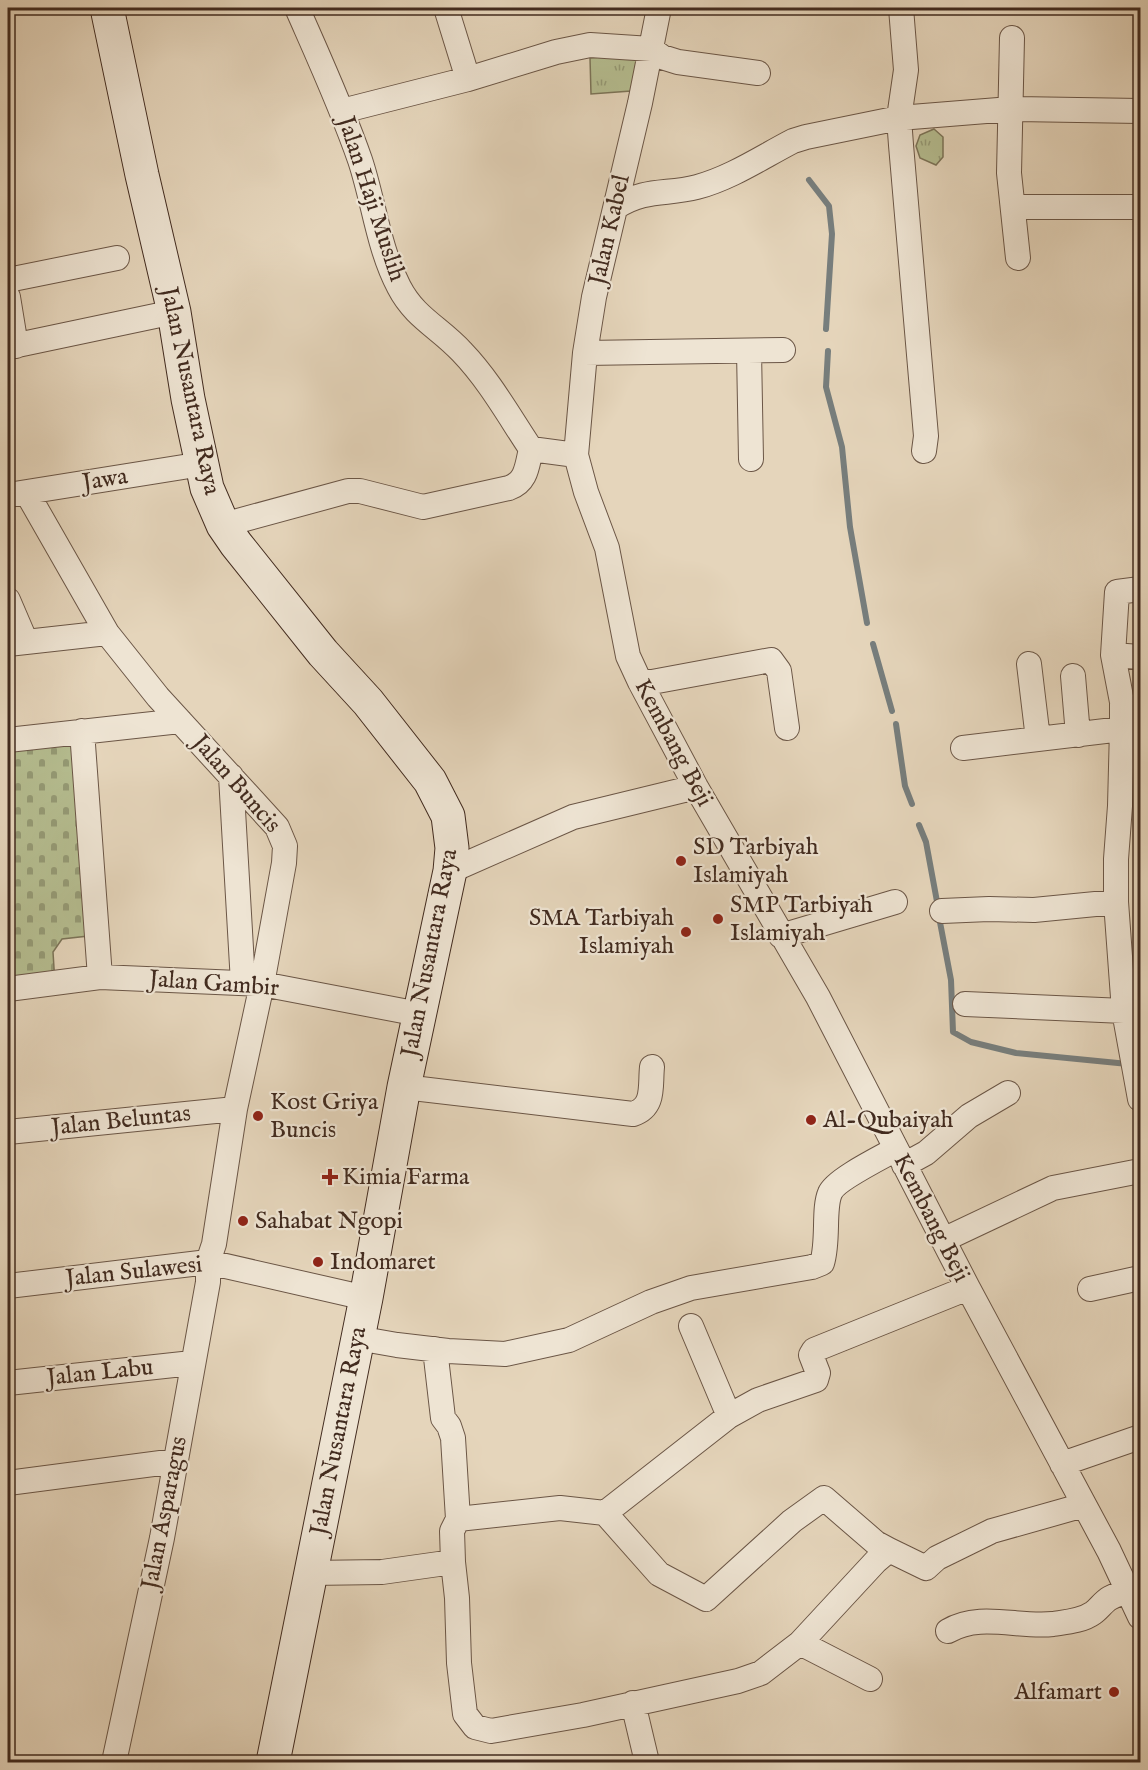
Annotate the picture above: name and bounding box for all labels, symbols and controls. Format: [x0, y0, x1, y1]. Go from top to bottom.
street label: Jalan Haji Muslih [329, 110, 412, 286]
street label: Jalan Kabel [582, 171, 638, 291]
street label: Jalan Nusantara Raya [152, 281, 227, 498]
street label: Jawa [77, 461, 130, 499]
street label: Kembang Beji [626, 674, 720, 812]
street label: Jalan Buncis [183, 726, 287, 840]
place label: SD Tarbiyah Islamiyah [693, 832, 819, 891]
street label: Jalan Nusantara Raya [394, 845, 466, 1063]
marker: SD Tarbiyah Islamiyah [674, 854, 688, 868]
place label: SMP Tarbiyah Islamiyah [730, 890, 873, 949]
place label: SMA Tarbiyah Islamiyah [529, 903, 674, 962]
marker: SMP Tarbiyah Islamiyah [711, 912, 725, 926]
marker: SMA Tarbiyah Islamiyah [679, 925, 693, 939]
street label: Jalan Gambir [145, 964, 280, 1004]
place label: Kost Griya Buncis [270, 1087, 379, 1146]
street label: Jalan Beluntas [47, 1098, 192, 1144]
place label: Al-Qubaiyah [822, 1105, 954, 1136]
marker: Kost Griya Buncis [251, 1109, 265, 1123]
marker: Al-Qubaiyah [804, 1113, 818, 1127]
street label: Kembang Beji [885, 1149, 977, 1287]
place label: Kimia Farma [342, 1162, 470, 1193]
marker: Kimia Farma [323, 1170, 337, 1184]
place label: Sahabat Ngopi [255, 1206, 403, 1237]
marker: Sahabat Ngopi [236, 1214, 250, 1228]
place label: Indomaret [330, 1247, 436, 1278]
street label: Jalan Sulawesi [61, 1249, 204, 1295]
marker: Indomaret [311, 1255, 325, 1269]
street label: Jalan Nusantara Raya [303, 1323, 375, 1541]
street label: Jalan Labu [42, 1352, 155, 1394]
street label: Jalan Asparagus [134, 1434, 195, 1595]
place label: Alfamart [1013, 1677, 1102, 1708]
marker: Alfamart [1107, 1685, 1121, 1699]

